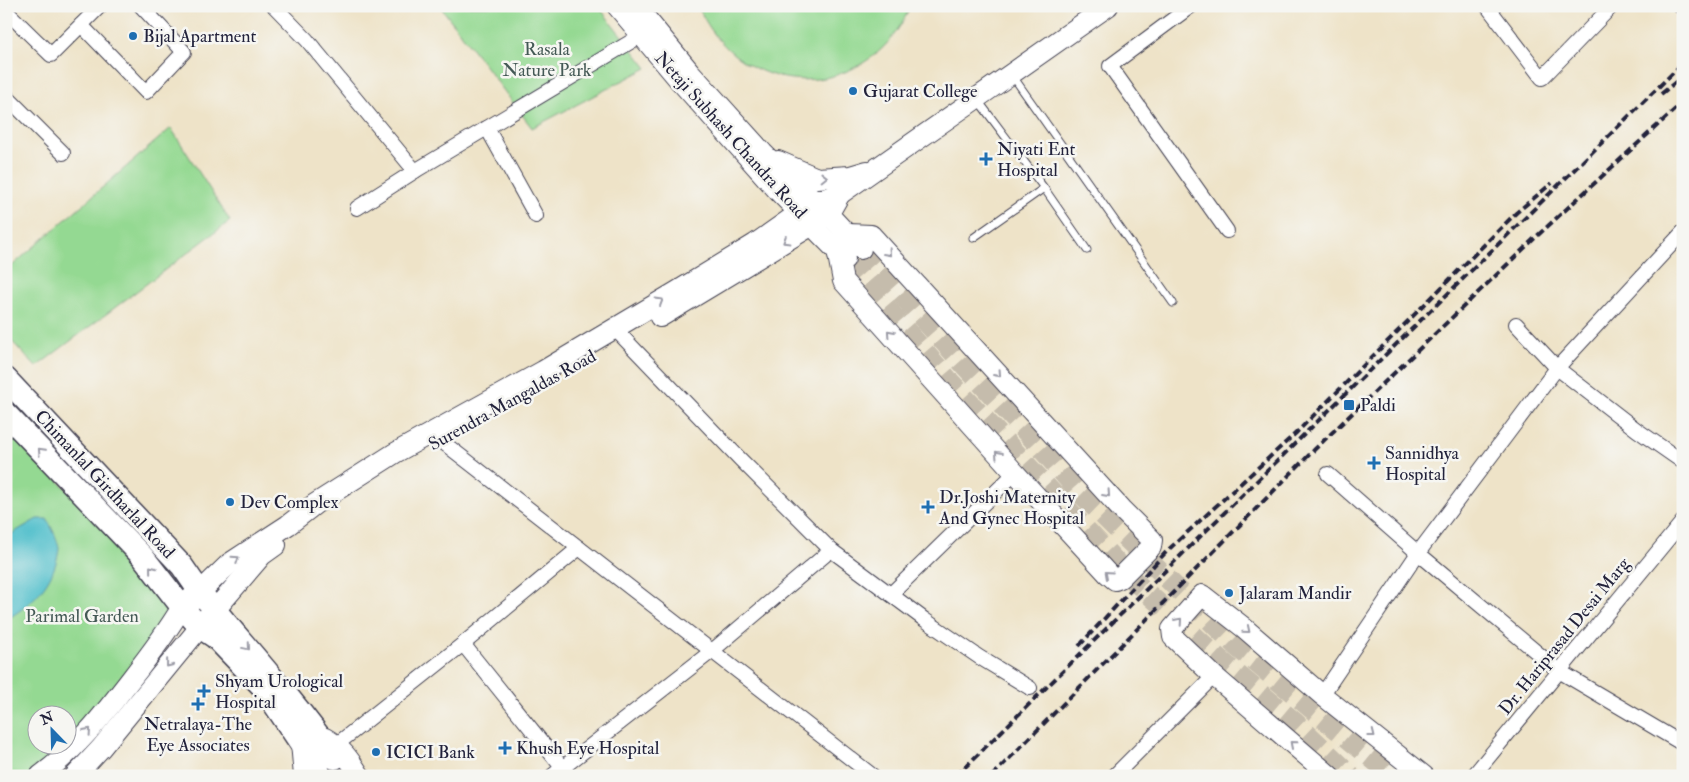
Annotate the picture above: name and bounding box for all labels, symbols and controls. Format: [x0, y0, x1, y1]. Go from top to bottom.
place label: Bijal Apartment [143, 25, 256, 48]
marker: Bijal Apartment [127, 30, 139, 42]
park label: Rasala Nature Park [503, 38, 592, 82]
street label: Netaji Subhash Chandra Road [649, 47, 812, 224]
place label: Gujarat College [863, 80, 978, 103]
marker: Gujarat College [847, 85, 859, 97]
place label: Niyati Ent Hospital [997, 138, 1076, 182]
marker: Niyati Ent Hospital [979, 152, 993, 166]
one-way arrow [820, 172, 828, 182]
one-way arrow [783, 234, 792, 244]
one-way arrow [882, 248, 891, 257]
one-way arrow [654, 298, 663, 308]
one-way arrow [887, 330, 896, 339]
street label: Surendra Mangaldas Road [424, 345, 600, 456]
one-way arrow [992, 368, 1001, 377]
place label: Paldi [1360, 394, 1396, 417]
marker: Paldi [1342, 398, 1356, 412]
street label: Chimanlal Girdharlal Road [30, 405, 180, 564]
place label: Sannidhya Hospital [1385, 442, 1460, 486]
one-way arrow [38, 447, 47, 456]
one-way arrow [995, 451, 1004, 460]
marker: Sannidhya Hospital [1367, 456, 1381, 470]
place label: Dr.Joshi Maternity And Gynec Hospital [938, 486, 1084, 530]
one-way arrow [1101, 489, 1110, 498]
place label: Dev Complex [240, 491, 339, 514]
marker: Dev Complex [224, 496, 236, 508]
marker: Dr.Joshi Maternity And Gynec Hospital [921, 500, 935, 514]
street label: Dr. Hariprasad Desai Marg [1494, 552, 1636, 720]
one-way arrow [230, 556, 240, 565]
one-way arrow [150, 566, 158, 575]
one-way arrow [1105, 571, 1114, 580]
place label: Jalaram Mandir [1238, 582, 1352, 605]
marker: Jalaram Mandir [1223, 587, 1235, 599]
park label: Parimal Garden [25, 605, 139, 628]
one-way arrow [1173, 618, 1182, 627]
one-way arrow [1241, 624, 1250, 633]
one-way arrow [241, 641, 249, 650]
one-way arrow [166, 659, 175, 668]
place label: Shyam Urological Hospital [215, 670, 344, 714]
marker: Shyam Urological Hospital [197, 684, 211, 698]
marker: Netralaya-The Eye Associates [191, 697, 205, 711]
north arrow [28, 704, 78, 754]
text: N [37, 708, 57, 729]
place label: Netralaya-The Eye Associates [144, 713, 253, 757]
one-way arrow [83, 728, 91, 737]
one-way arrow [1366, 729, 1375, 737]
place label: Khush Eye Hospital [516, 737, 660, 760]
place label: ICICI Bank [386, 741, 475, 764]
marker: Khush Eye Hospital [498, 741, 512, 755]
one-way arrow [1290, 741, 1299, 750]
marker: ICICI Bank [370, 746, 382, 758]

